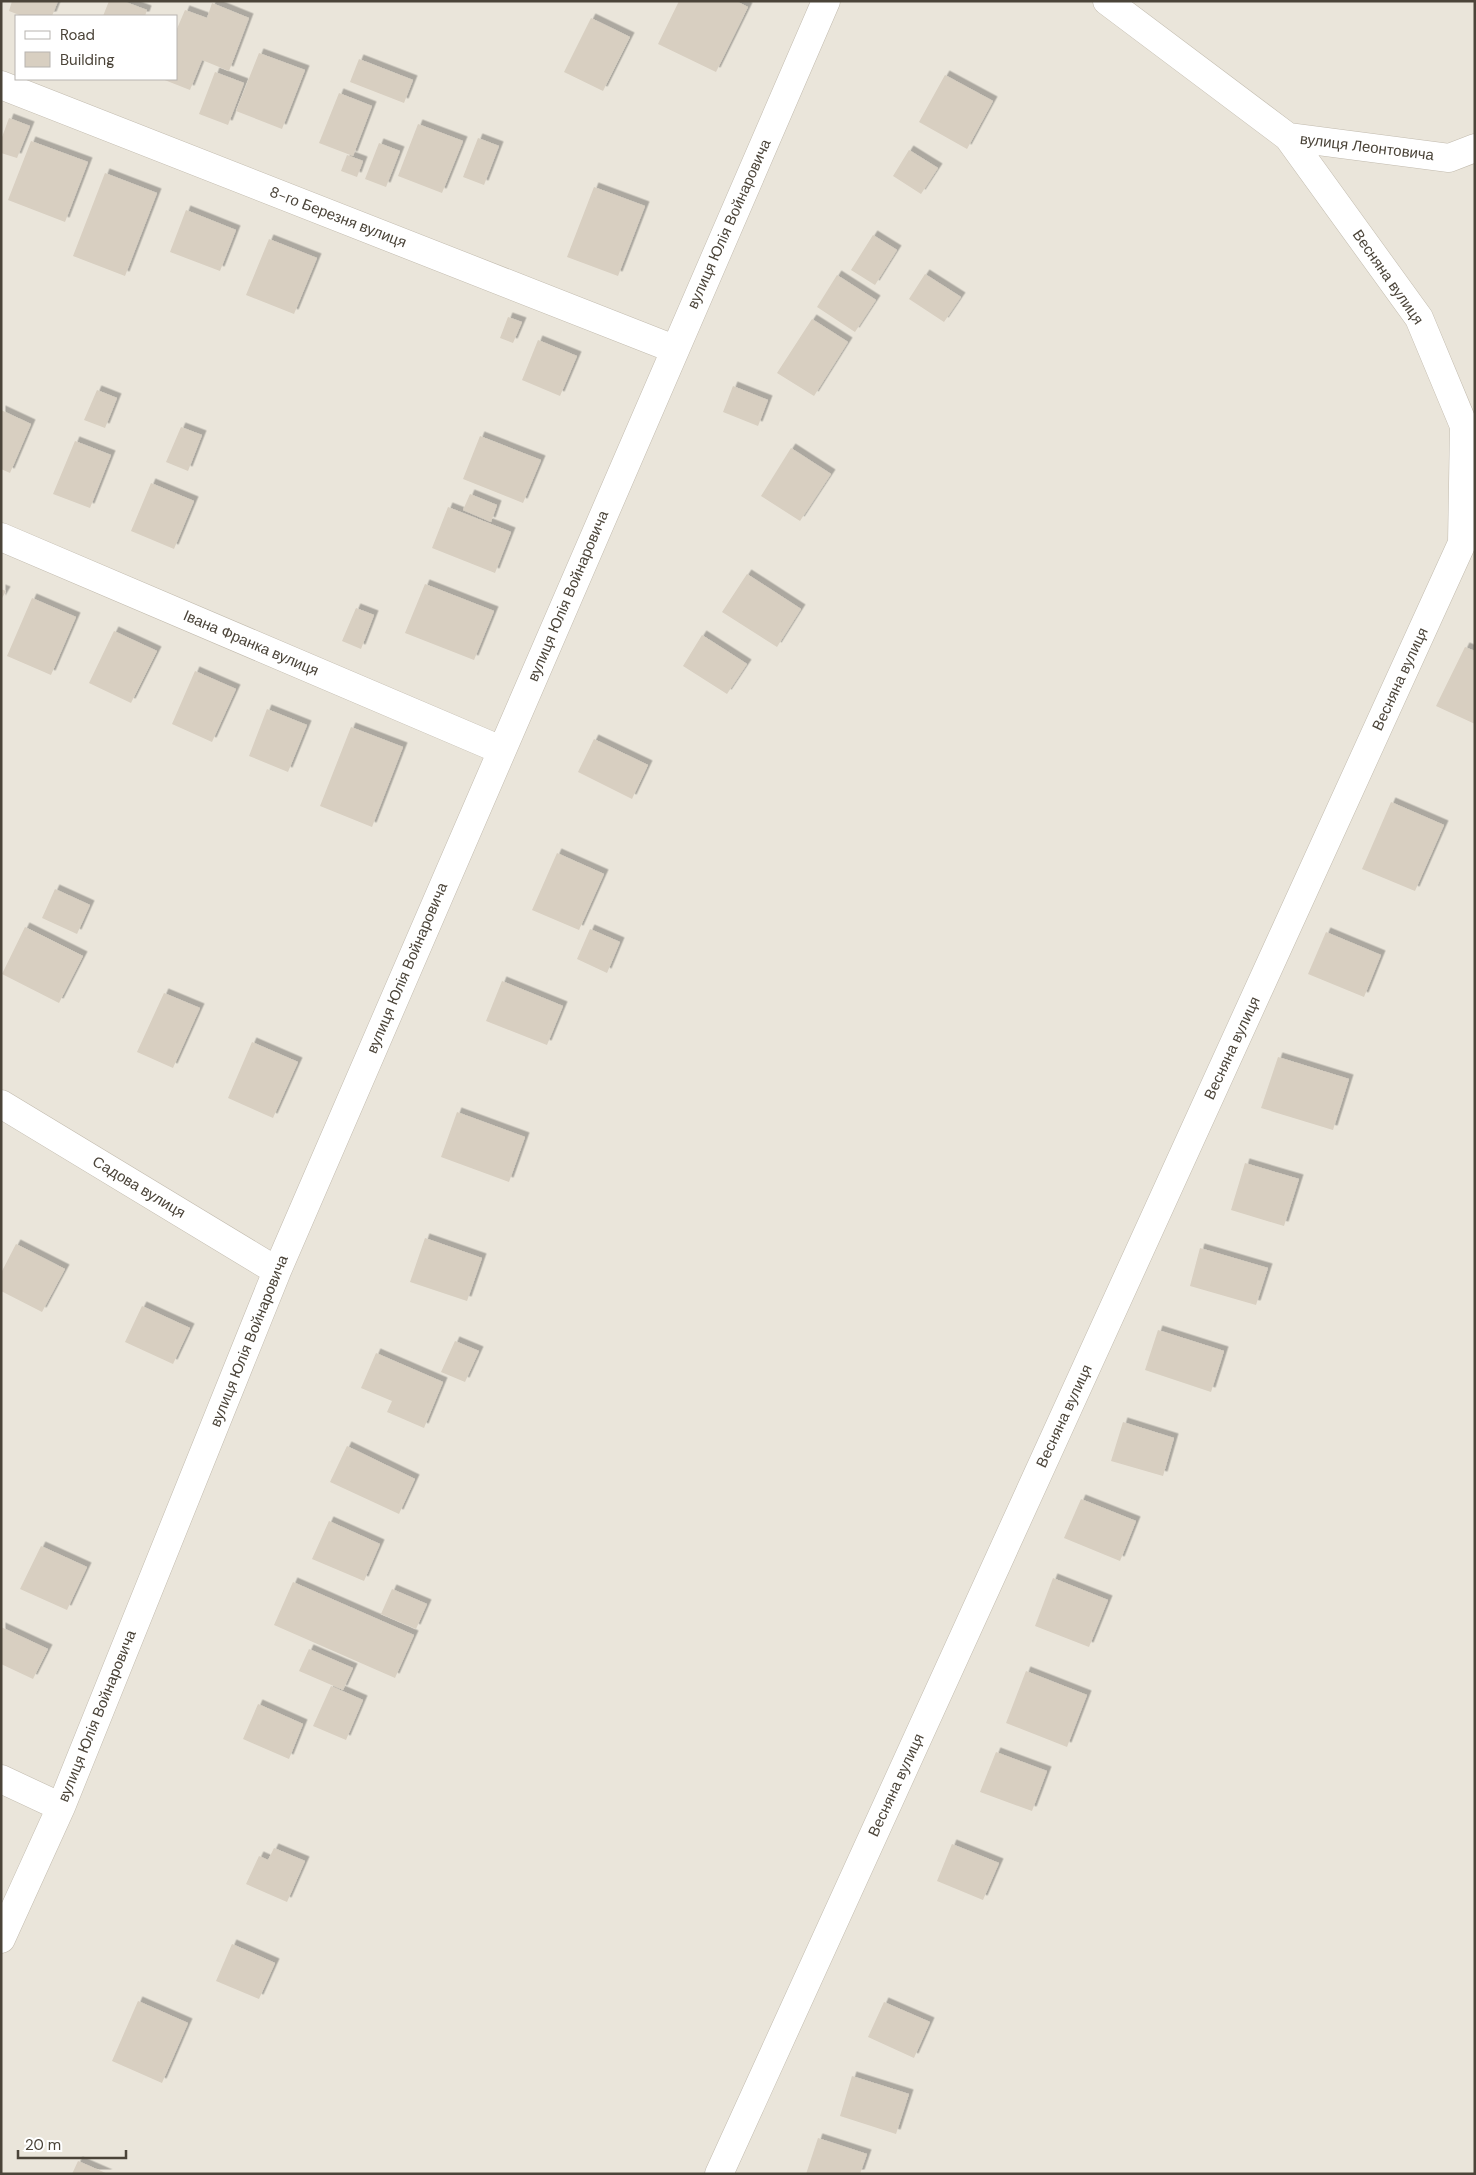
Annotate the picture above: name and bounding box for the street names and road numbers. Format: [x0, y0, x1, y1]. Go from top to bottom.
street label: вулиця Леонтовича [1299, 129, 1436, 165]
street label: вулиця Юлія Войнаровича [682, 135, 776, 312]
street label: 8-го Березня вулиця [267, 182, 409, 252]
street label: Весняна вулиця [1348, 226, 1428, 328]
street label: вулиця Юлія Войнаровича [523, 507, 613, 685]
street label: Івана Франка вулиця [180, 605, 322, 681]
street label: Весняна вулиця [1367, 624, 1433, 734]
street label: вулиця Юлія Войнаровича [362, 879, 452, 1057]
street label: Весняна вулиця [1199, 993, 1265, 1103]
street label: Садова вулиця [89, 1151, 189, 1223]
street label: вулиця Юлія Войнаровича [205, 1251, 293, 1430]
street label: Весняна вулиця [1031, 1361, 1097, 1471]
street label: вулиця Юлія Войнаровича [53, 1626, 141, 1805]
street label: Весняна вулиця [863, 1730, 929, 1840]

